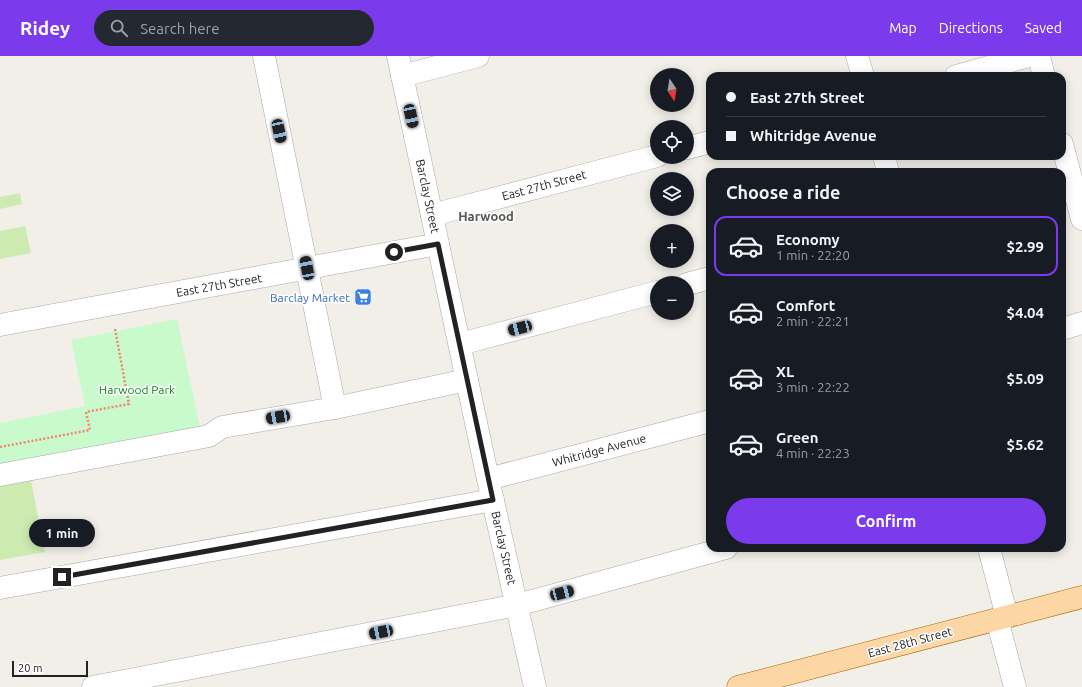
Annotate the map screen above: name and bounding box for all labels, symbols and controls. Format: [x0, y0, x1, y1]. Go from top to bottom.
search box [94, 10, 374, 46]
text: Ridey [20, 17, 70, 39]
icon: search [108, 17, 130, 39]
text: Search here [140, 20, 219, 37]
text: Map [889, 20, 917, 36]
text: Directions [939, 20, 1003, 36]
text: Saved [1025, 20, 1062, 36]
north arrow [650, 68, 694, 112]
map controls [650, 68, 694, 320]
text: East 27th Street [750, 89, 865, 106]
car [403, 103, 419, 129]
car [271, 118, 287, 144]
button: locate [650, 120, 694, 164]
text: Whitridge Avenue [750, 127, 877, 144]
street label: Barclay Street [414, 158, 442, 234]
street label: East 27th Street [500, 167, 588, 203]
button: layers [650, 172, 694, 216]
text: Choose a ride [726, 182, 840, 202]
district label: Harwood [458, 209, 514, 223]
button: + [650, 224, 694, 268]
icon: car [728, 228, 764, 264]
text: Economy [776, 231, 840, 248]
text: $2.99 [1006, 238, 1044, 255]
route start [385, 243, 403, 261]
text: 1 min · 22:20 [776, 248, 850, 262]
car [299, 255, 315, 281]
street label: East 27th Street [175, 271, 263, 299]
button: − [650, 276, 694, 320]
supermarket icon: Barclay Market [353, 287, 373, 307]
place label: Barclay Market [270, 291, 350, 304]
icon: car [728, 294, 764, 330]
text: Comfort [776, 297, 835, 314]
text: $4.04 [1006, 304, 1044, 321]
text: 2 min · 22:21 [776, 314, 850, 328]
car [507, 319, 533, 337]
icon: car [728, 360, 764, 396]
text: XL [776, 363, 794, 380]
text: $5.09 [1006, 370, 1044, 387]
text: 3 min · 22:22 [776, 380, 850, 394]
park label: Harwood Park [99, 383, 175, 396]
car [265, 409, 291, 425]
icon: car [728, 426, 764, 462]
text: Green [776, 429, 818, 446]
street label: Whitridge Avenue [551, 431, 647, 469]
text: $5.62 [1006, 436, 1044, 453]
text: 4 min · 22:23 [776, 446, 850, 460]
button: Confirm [726, 498, 1046, 544]
street label: Barclay Street [489, 510, 519, 586]
callout: 1 min [29, 519, 95, 547]
text: 1 min [46, 526, 78, 540]
route end [53, 568, 71, 586]
car [549, 584, 575, 602]
car [368, 624, 394, 640]
street label: East 28th Street [866, 624, 954, 660]
scale bar [12, 659, 88, 678]
text: 20 m [18, 662, 42, 674]

